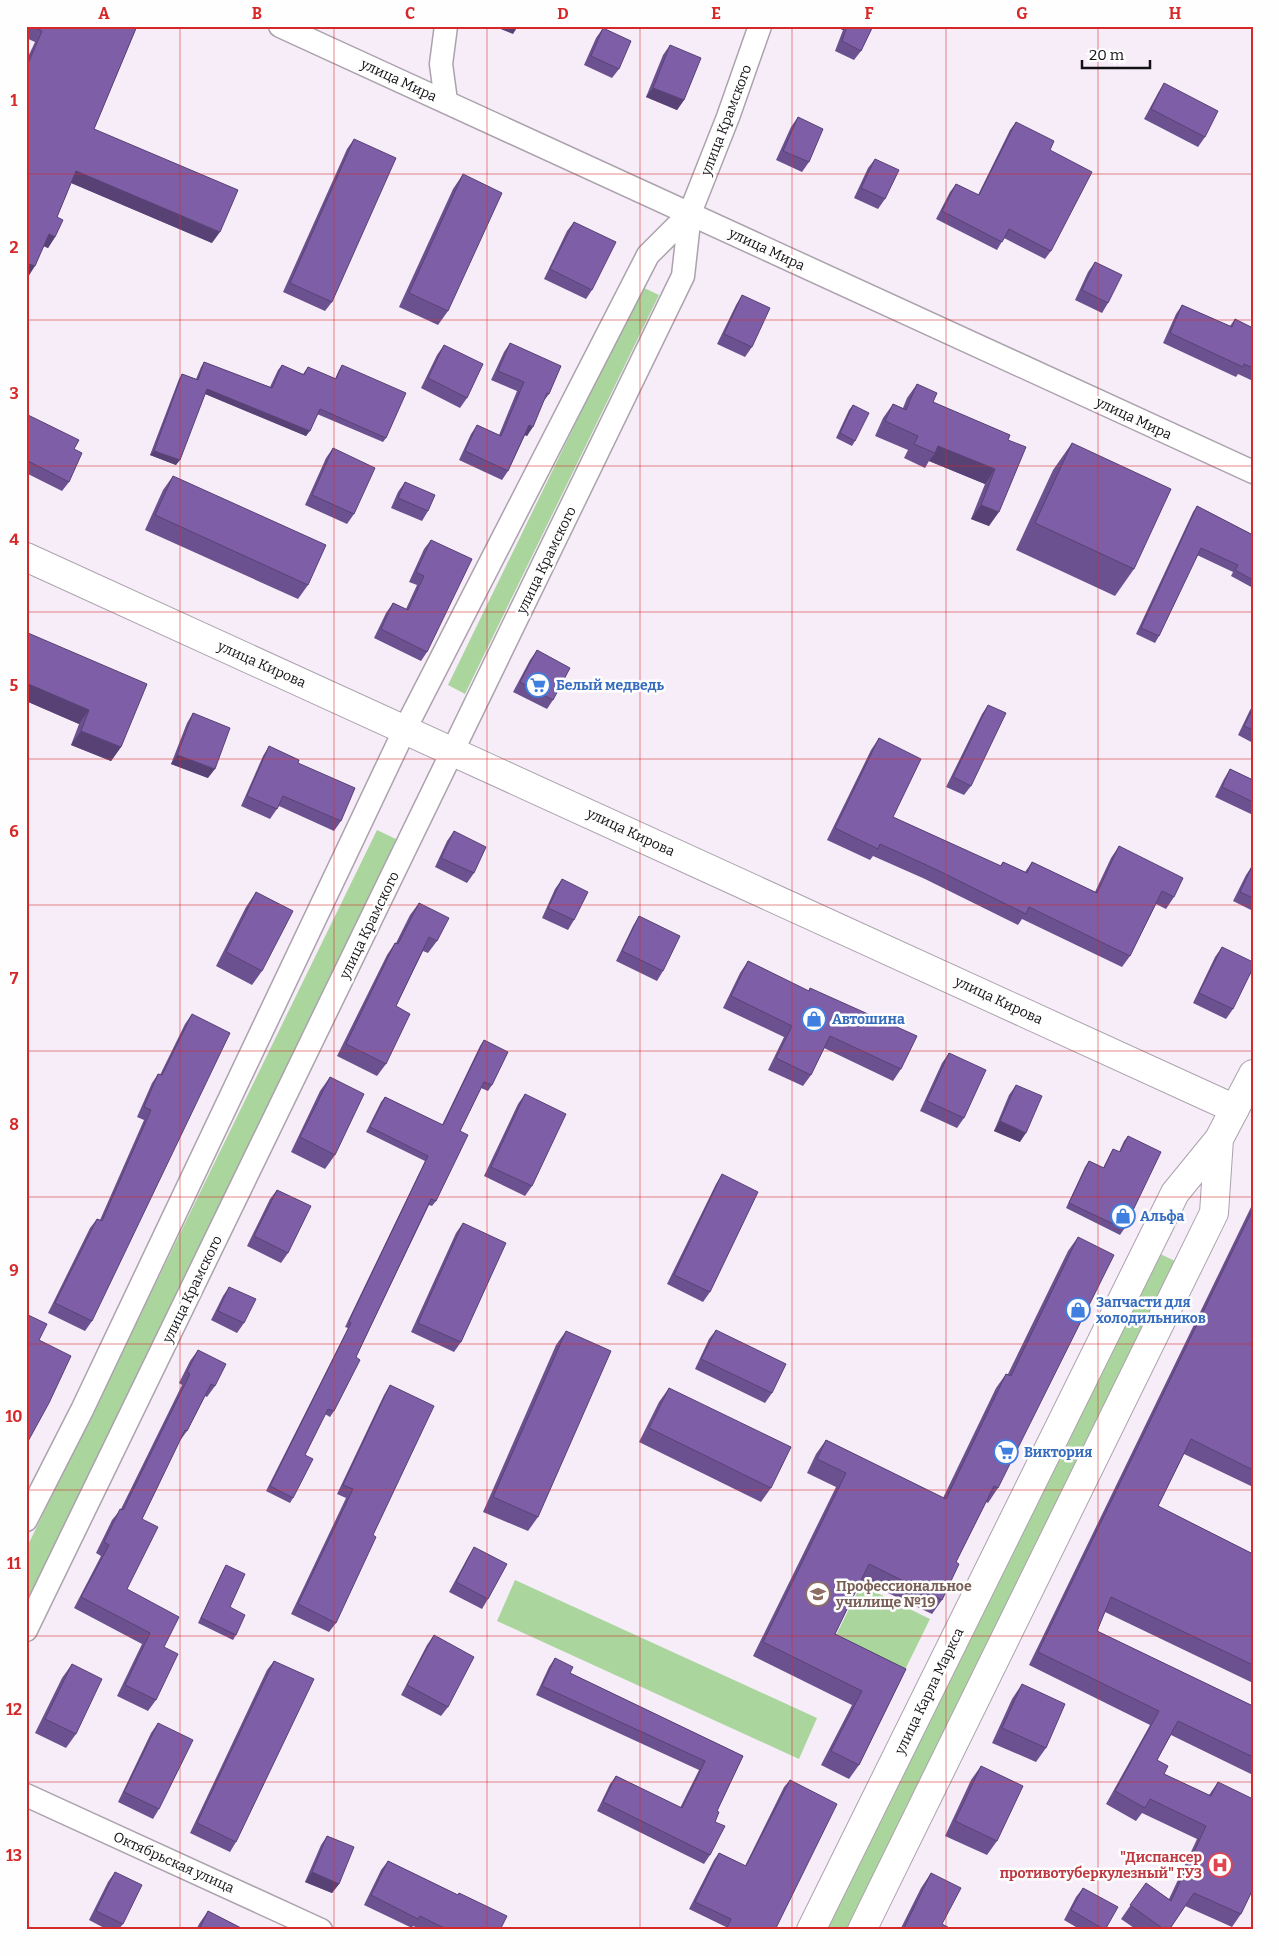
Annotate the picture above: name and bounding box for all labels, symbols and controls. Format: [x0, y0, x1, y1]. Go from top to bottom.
text: A [98, 4, 110, 23]
text: B [252, 4, 262, 23]
text: C [405, 4, 415, 23]
text: D [557, 4, 569, 23]
text: E [711, 4, 721, 23]
text: F [865, 4, 874, 23]
text: G [1016, 4, 1028, 23]
text: H [1169, 4, 1182, 23]
scale bar [1082, 38, 1149, 70]
text: 20 m [1089, 46, 1125, 64]
street label: улица Мира [357, 55, 440, 106]
street label: улица Крамского [697, 62, 755, 179]
text: 1 [11, 91, 18, 110]
street label: улица Мира [725, 224, 808, 275]
text: 2 [9, 238, 19, 257]
text: 3 [9, 384, 19, 403]
street label: улица Мира [1092, 393, 1175, 444]
street label: улица Крамского [513, 504, 580, 618]
text: 4 [9, 530, 19, 549]
street label: улица Кирова [214, 637, 309, 692]
supermarket icon: Белый медведь [525, 672, 551, 698]
text: 5 [10, 676, 19, 695]
place label: Белый медведь [556, 677, 665, 694]
street label: улица Кирова [583, 804, 678, 860]
text: 6 [9, 822, 19, 841]
street label: улица Крамского [336, 869, 403, 983]
text: 7 [10, 969, 19, 988]
street label: улица Кирова [951, 972, 1046, 1028]
shop icon: Автошина [801, 1006, 827, 1032]
place label: Автошина [832, 1011, 905, 1028]
text: 8 [9, 1115, 19, 1134]
shop icon: Альфа [1110, 1203, 1136, 1229]
place label: Альфа [1140, 1208, 1184, 1225]
street label: улица Крамского [159, 1233, 226, 1347]
text: 9 [9, 1261, 19, 1280]
place label: Запчасти для холодильников [1096, 1294, 1206, 1327]
shop icon: Запчасти для холодильников [1065, 1297, 1091, 1323]
text: 10 [5, 1407, 23, 1426]
supermarket icon: Виктория [993, 1439, 1019, 1465]
place label: Виктория [1024, 1444, 1092, 1461]
text: 11 [7, 1554, 21, 1573]
place label: Профессиональное училище №19 [835, 1578, 972, 1611]
school or university icon: Профессиональное училище №19 [805, 1581, 831, 1607]
street label: улица Карла Маркса [891, 1625, 968, 1758]
text: 12 [6, 1700, 22, 1719]
street label: Октябрьская улица [111, 1828, 237, 1897]
text: 13 [6, 1846, 22, 1865]
place label: "Диспансер противотуберкулезный" ГУЗ [1000, 1849, 1202, 1882]
hospital icon: "Диспансер противотуберкулезный" ГУЗ [1207, 1852, 1233, 1878]

